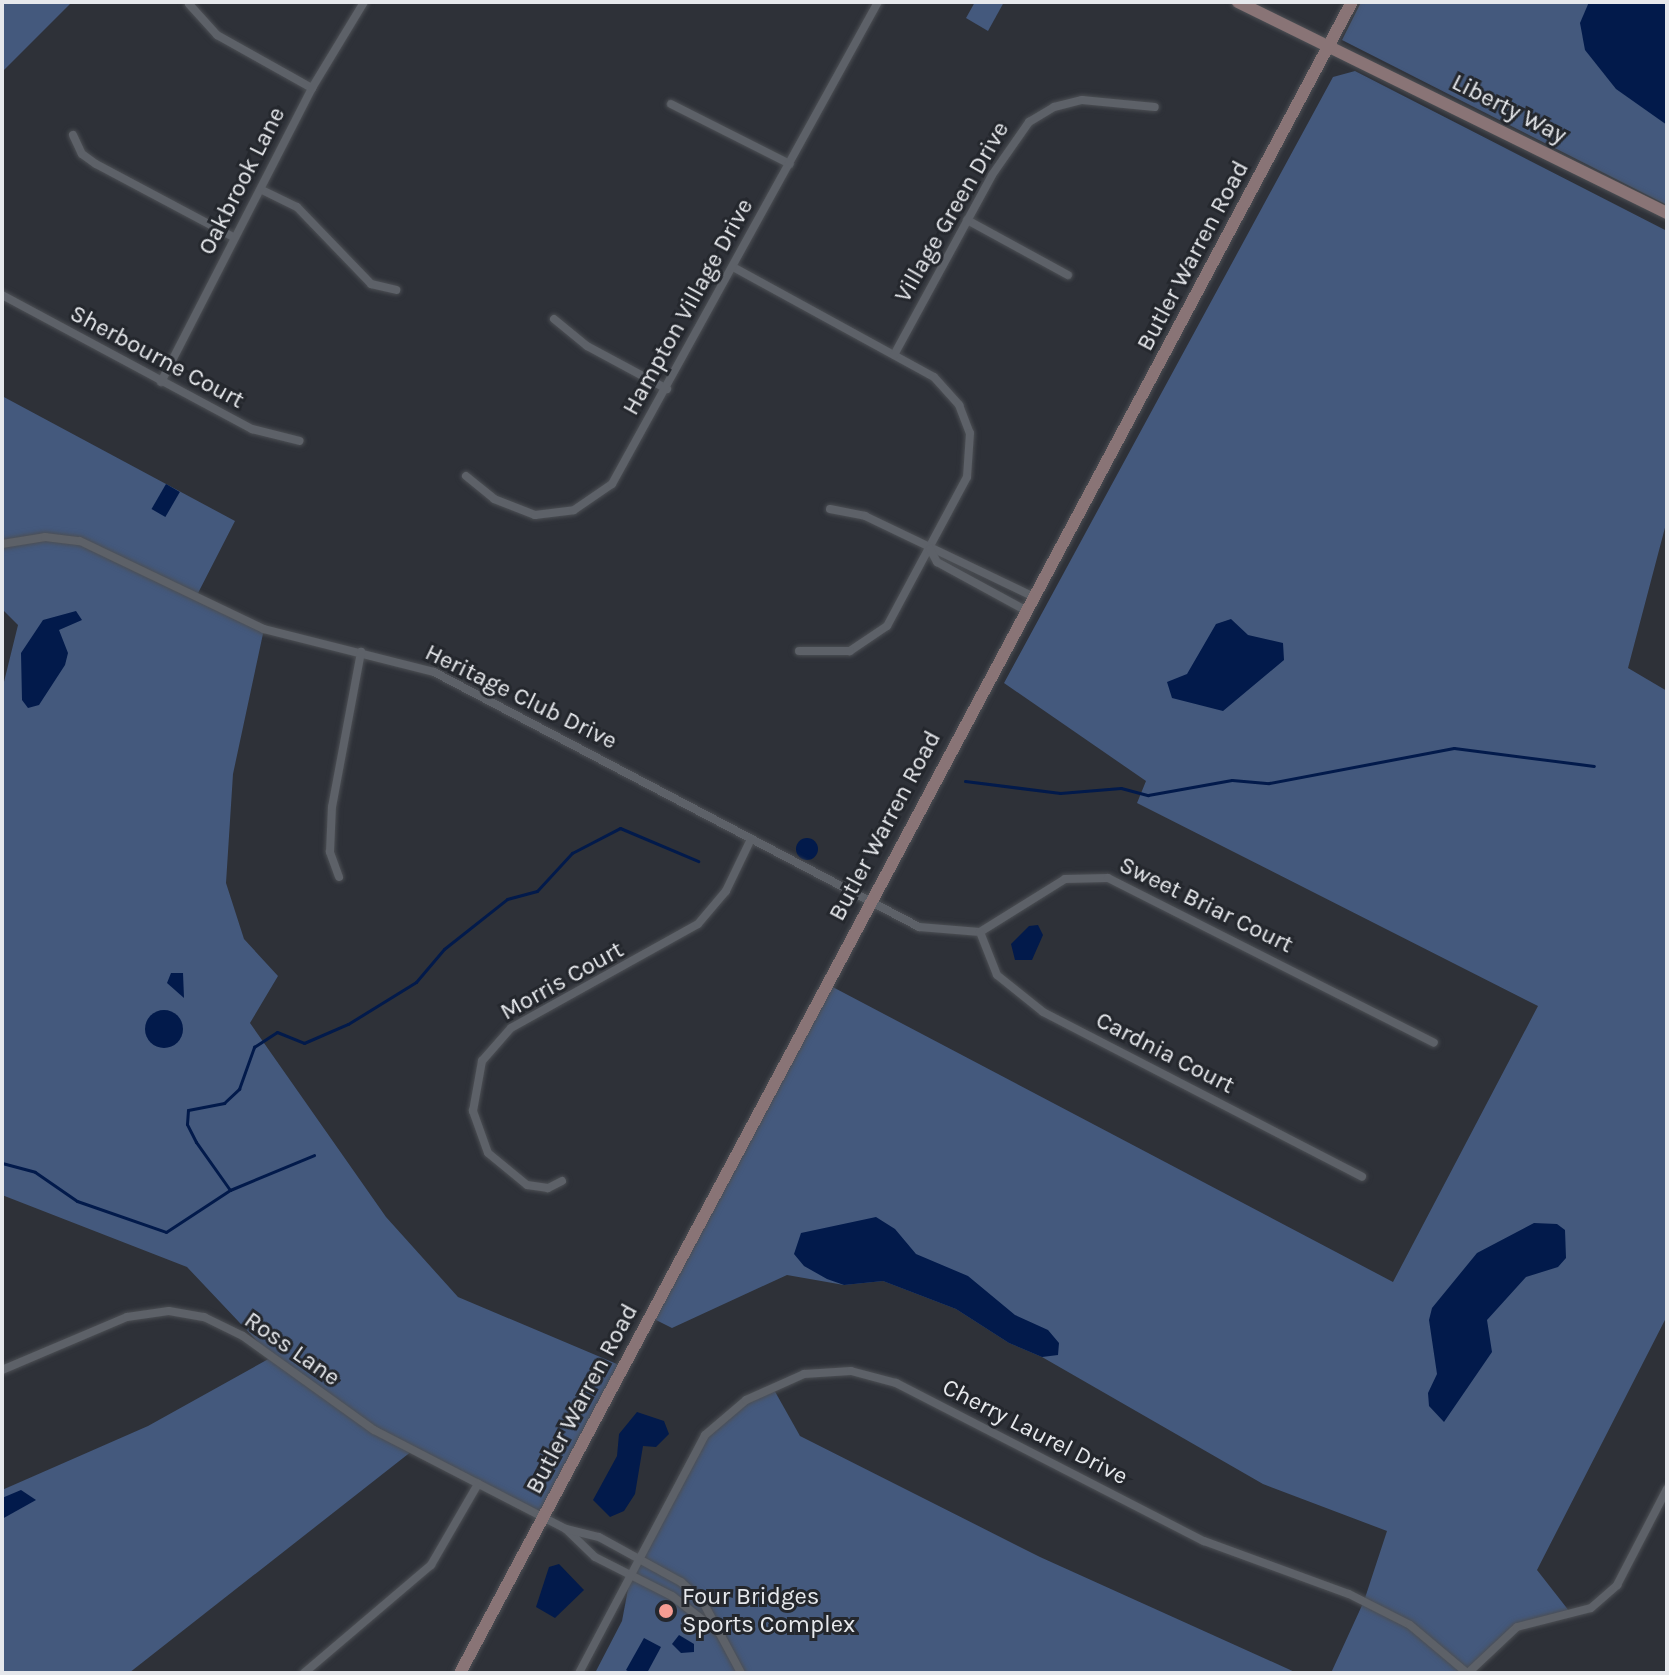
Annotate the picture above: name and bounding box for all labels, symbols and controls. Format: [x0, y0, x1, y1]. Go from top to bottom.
street label: Liberty Way [1447, 68, 1571, 150]
street label: Oakbrook Lane [192, 102, 292, 260]
street label: Village Green Drive [889, 117, 1015, 307]
street label: Butler Warren Road [1131, 156, 1255, 356]
street label: Hampton Village Drive [617, 194, 759, 420]
street label: Sherbourne Court [65, 299, 249, 415]
street label: Heritage Club Drive [420, 638, 622, 756]
street label: Butler Warren Road [823, 726, 947, 926]
street label: Sweet Briar Court [1114, 850, 1298, 960]
street label: Morris Court [495, 935, 629, 1027]
street label: Cardnia Court [1091, 1006, 1239, 1100]
street label: Butler Warren Road [520, 1299, 644, 1499]
street label: Ross Lane [239, 1306, 345, 1392]
street label: Cherry Laurel Drive [937, 1373, 1133, 1491]
place label: Four Bridges Sports Complex [682, 1583, 855, 1639]
marker: Four Bridges Sports Complex [657, 1602, 675, 1620]

